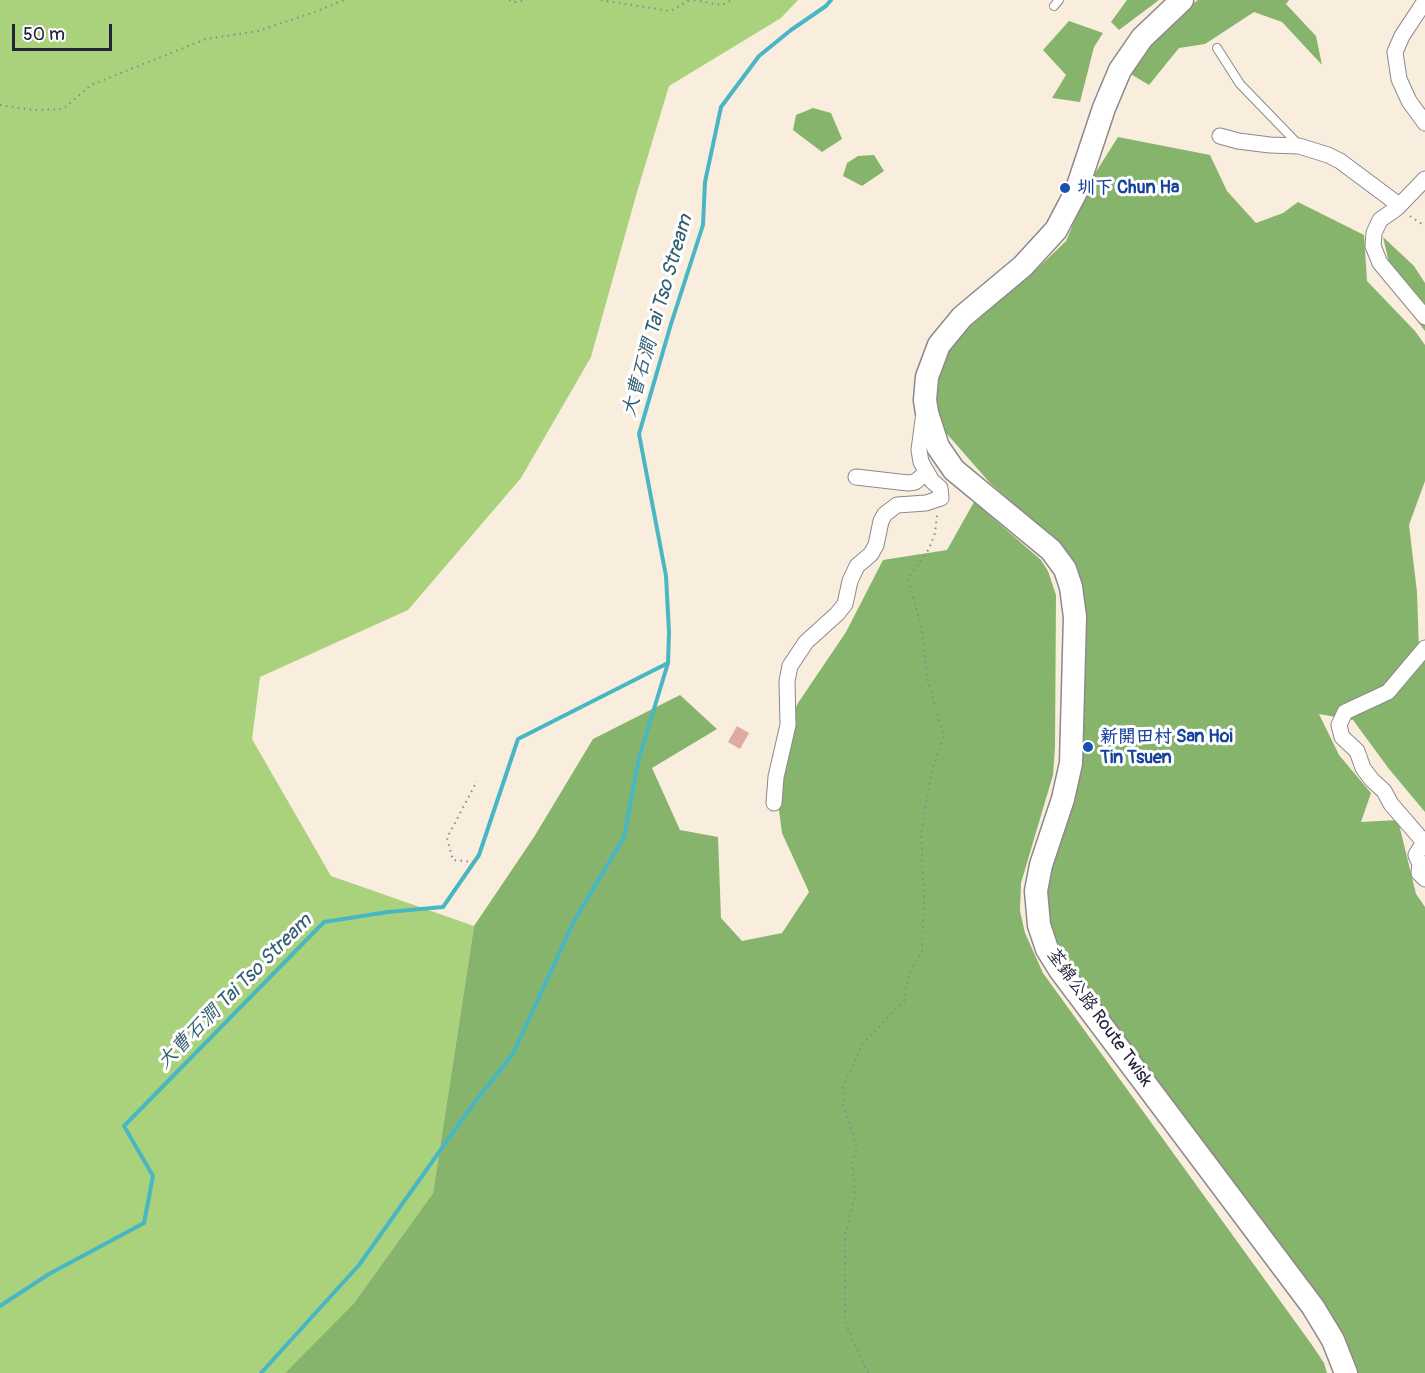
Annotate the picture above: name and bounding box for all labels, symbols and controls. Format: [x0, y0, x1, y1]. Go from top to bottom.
scale bar [15, 12, 116, 50]
text: 50 m [23, 23, 65, 46]
place label: 圳下 Chun Ha [1077, 177, 1179, 199]
marker: 圳下 Chun Ha [1058, 181, 1072, 195]
water label: 大曹石澗 Tai Tso Stream [618, 212, 698, 420]
place label: 新開田村 San Hoi Tin Tsuen [1100, 726, 1233, 768]
marker: 新開田村 San Hoi Tin Tsuen [1081, 740, 1095, 754]
water label: 大曹石澗 Tai Tso Stream [153, 910, 317, 1074]
street label: 荃錦公路 Route Twisk [1042, 945, 1156, 1091]

